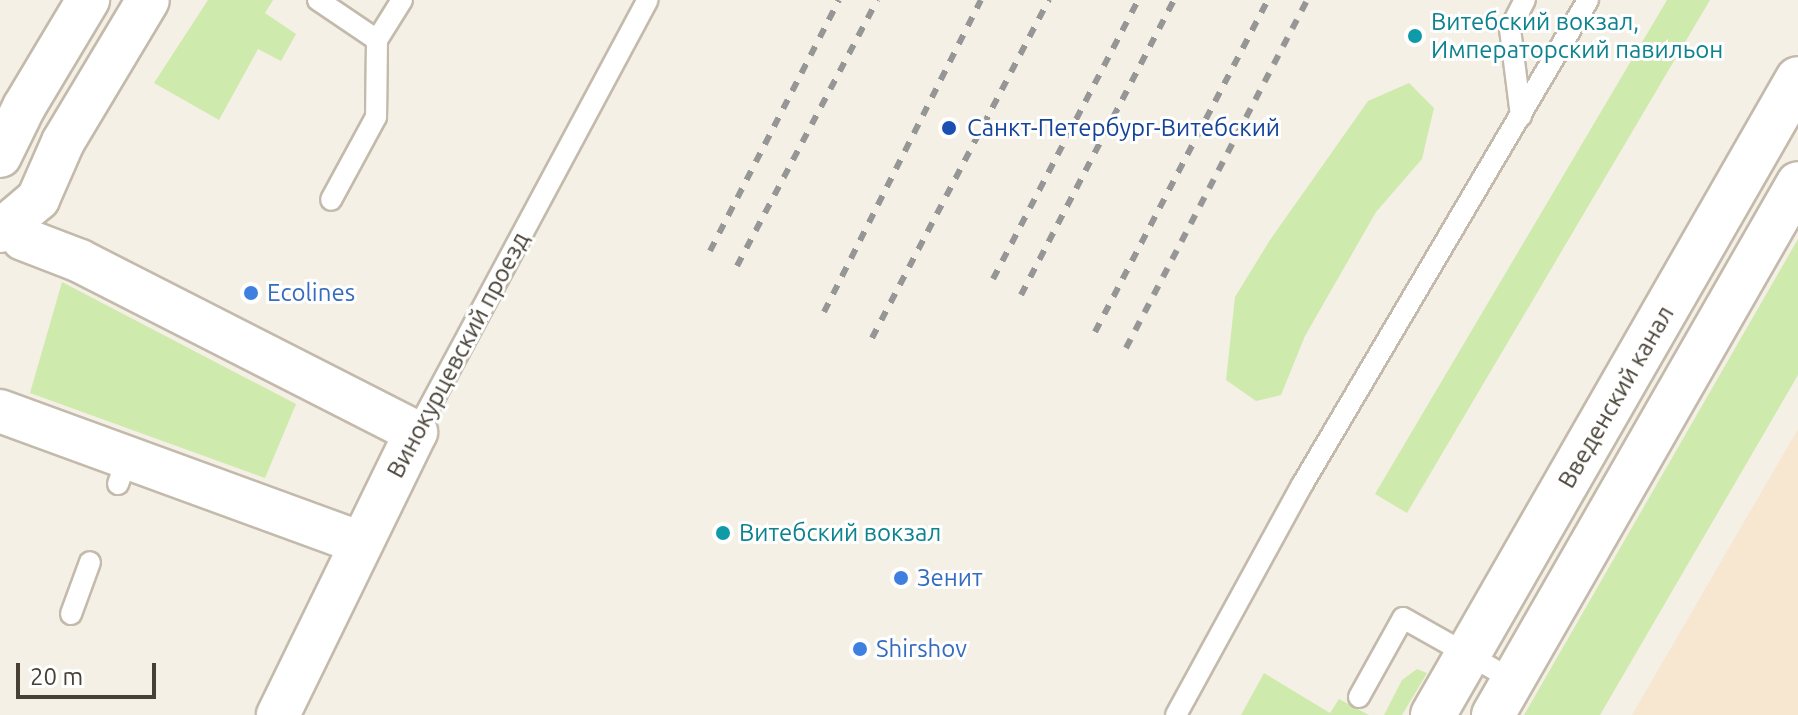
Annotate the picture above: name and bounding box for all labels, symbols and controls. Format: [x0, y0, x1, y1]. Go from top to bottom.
place label: Витебский вокзал, Императорский павильон [1431, 8, 1723, 64]
marker: Витебский вокзал, Императорский павильон [1406, 27, 1424, 45]
place label: Санкт-Петербург-Витебский [967, 114, 1280, 142]
marker: Санкт-Петербург-Витебский [938, 117, 960, 139]
street label: Винокурцевский проезд [381, 227, 535, 483]
place label: Ecolines [267, 279, 355, 307]
marker: Ecolines [242, 284, 260, 302]
street label: Введенский канал [1552, 301, 1680, 493]
place label: Витебский вокзал [739, 519, 941, 547]
marker: Витебский вокзал [714, 524, 732, 542]
place label: Зенит [917, 564, 983, 592]
marker: Зенит [892, 569, 910, 587]
place label: Shirshov [876, 635, 967, 663]
marker: Shirshov [851, 640, 869, 658]
scale bar [20, 647, 160, 697]
text: 20 m [30, 663, 83, 690]

